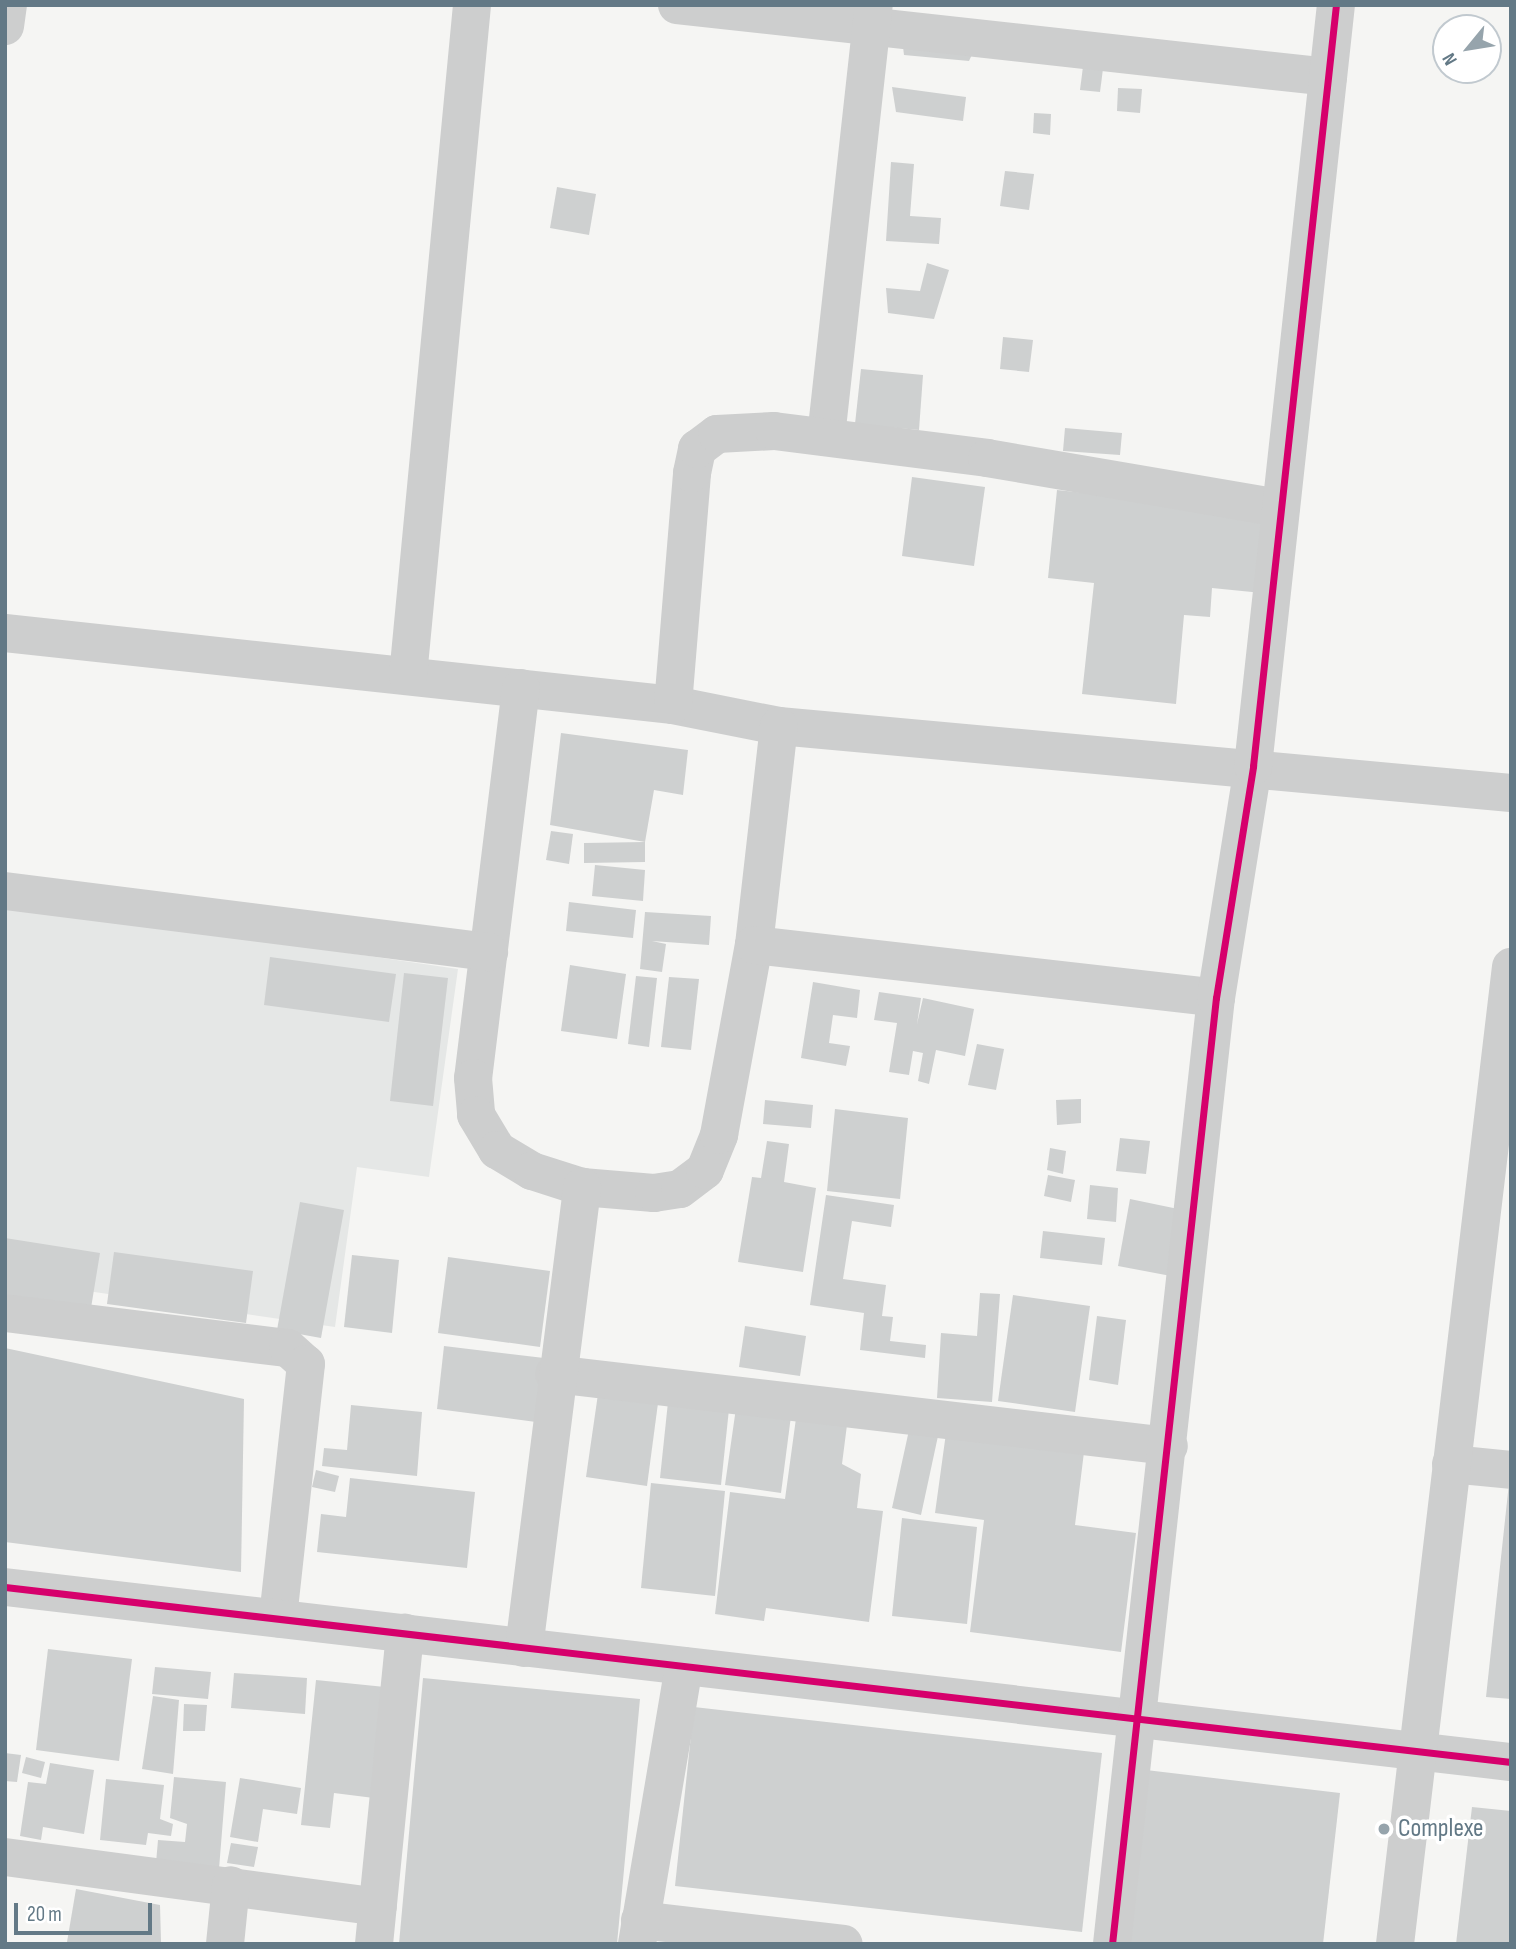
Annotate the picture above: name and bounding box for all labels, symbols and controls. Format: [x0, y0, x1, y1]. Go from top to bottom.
north arrow [1432, 14, 1502, 84]
text: N [1438, 49, 1463, 69]
place label: Complexe [1398, 1813, 1483, 1845]
marker: Complexe [1376, 1821, 1392, 1837]
scale bar [18, 1890, 156, 1934]
text: 20 m [27, 1902, 62, 1927]

